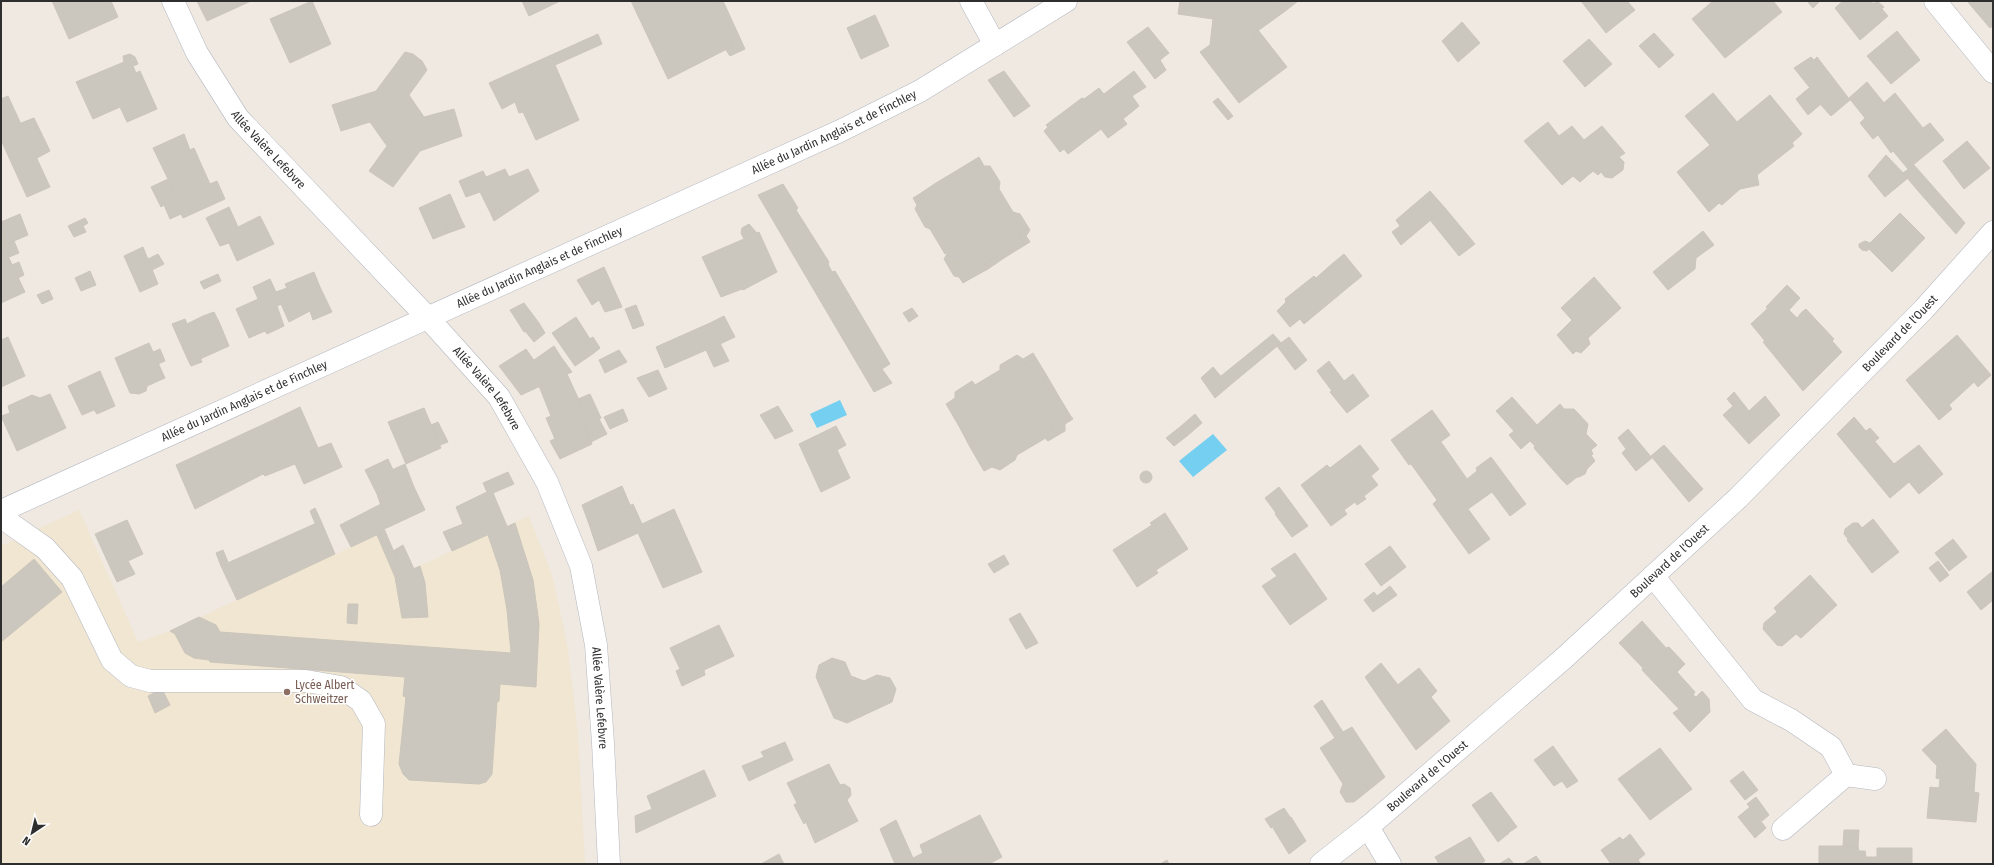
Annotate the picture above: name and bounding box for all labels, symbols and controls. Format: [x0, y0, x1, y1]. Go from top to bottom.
street label: Allée du Jardin Anglais et de Finchley [749, 87, 919, 177]
street label: Allée Valère Lefebvre [228, 108, 309, 192]
street label: Allée du Jardin Anglais et de Finchley [454, 223, 625, 311]
street label: Boulevard de l'Ouest [1859, 292, 1940, 375]
street label: Allée Valère Lefebvre [450, 344, 523, 433]
street label: Allée du Jardin Anglais et de Finchley [159, 357, 330, 445]
street label: Boulevard de l'Ouest [1627, 521, 1712, 601]
street label: Allée Valère Lefebvre [589, 646, 610, 749]
place label: Lycée Albert Schweitzer [295, 678, 354, 706]
marker: Lycée Albert Schweitzer [282, 687, 292, 697]
street label: Boulevard de l'Ouest [1384, 737, 1470, 815]
north arrow [12, 813, 52, 853]
text: N [20, 834, 33, 848]

